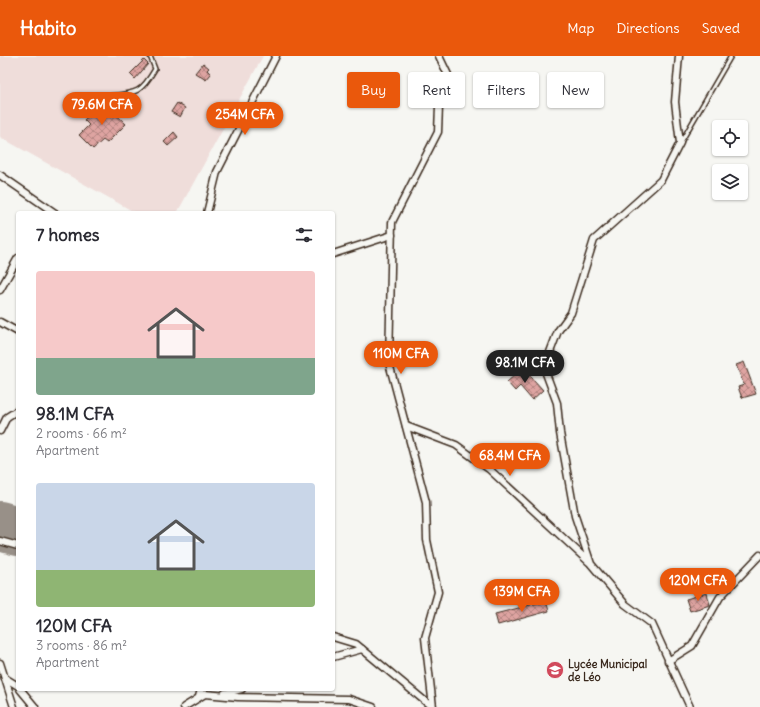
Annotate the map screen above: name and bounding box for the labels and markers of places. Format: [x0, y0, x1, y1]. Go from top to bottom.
pin: 79.6M CFA [56, 92, 148, 126]
pin: 254M CFA [204, 102, 286, 136]
pin: 110M CFA [360, 341, 442, 375]
pin: 98.1M CFA [479, 350, 571, 384]
pin: 68.4M CFA [464, 443, 556, 477]
pin: 120M CFA [657, 568, 739, 602]
pin: 139M CFA [481, 579, 563, 613]
place label: Lycée Municipal de Léo [568, 657, 647, 684]
school or university icon: Lycée Municipal de Léo [545, 660, 565, 680]

